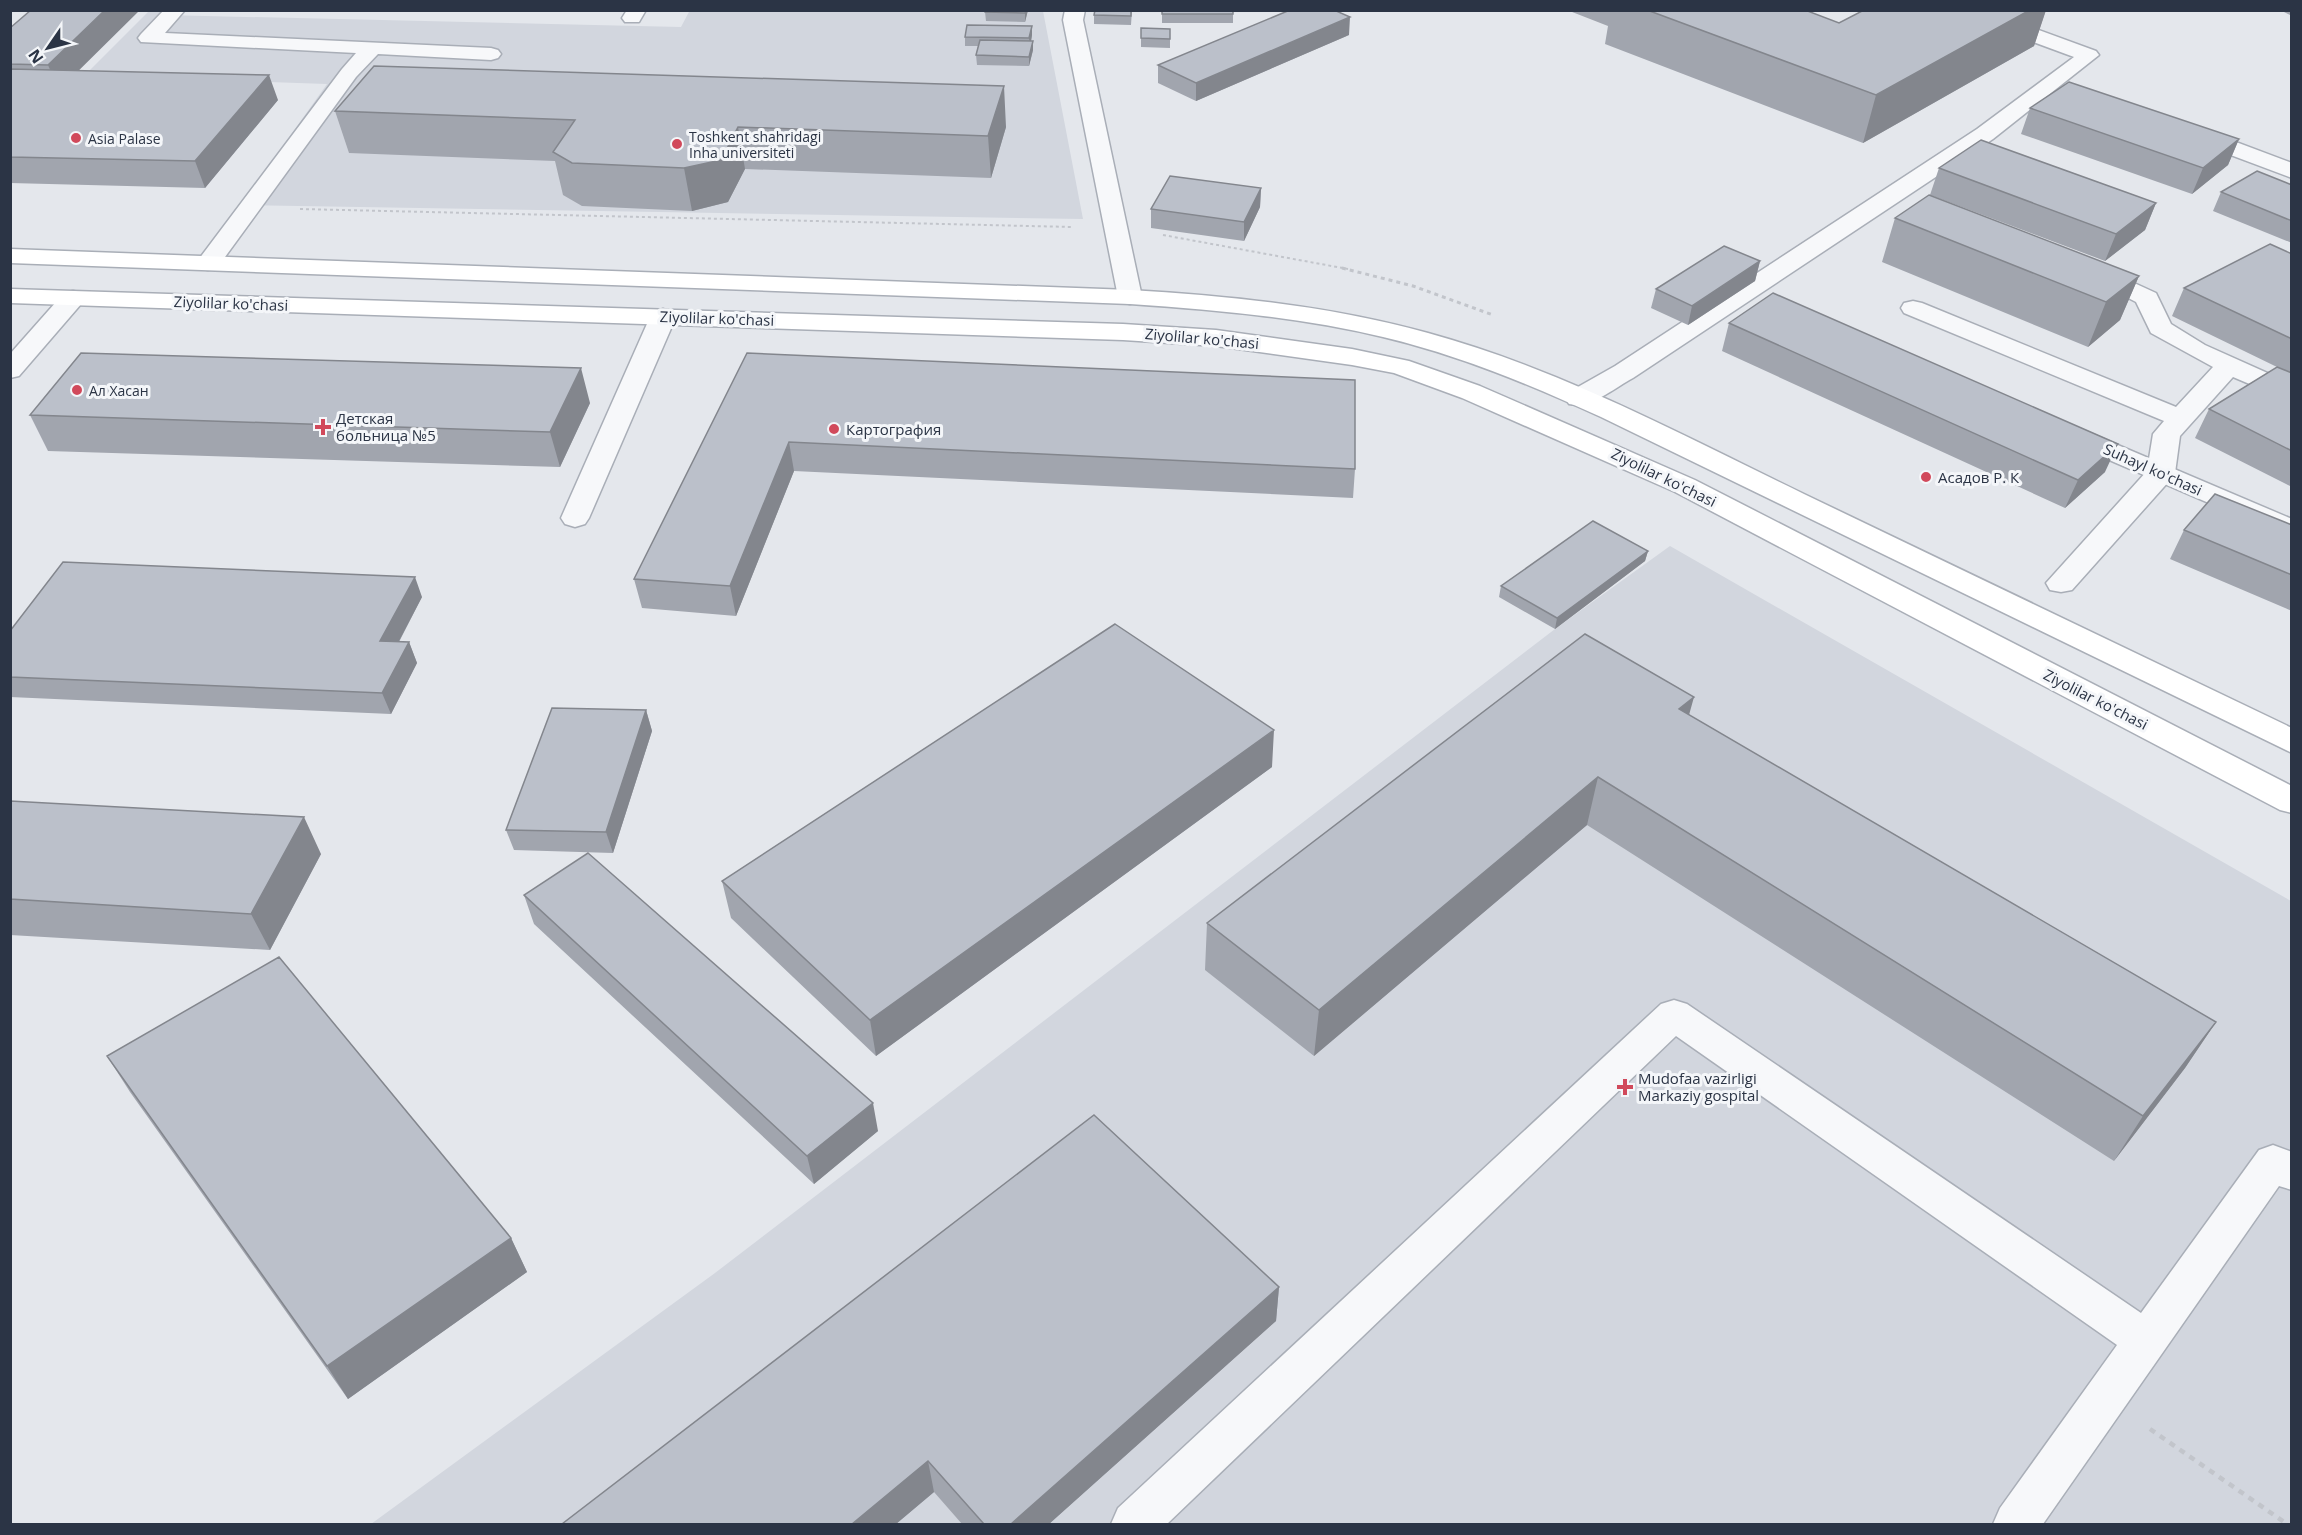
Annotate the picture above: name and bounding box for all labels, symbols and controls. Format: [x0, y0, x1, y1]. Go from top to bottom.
north arrow [18, 18, 78, 78]
text: N [23, 45, 48, 68]
place label: Toshkent shahridagi Inha universiteti [689, 127, 821, 162]
place label: Asia Palase [88, 129, 161, 148]
marker: Asia Palase [69, 131, 83, 145]
marker: Toshkent shahridagi Inha universiteti [670, 137, 684, 151]
street label: Ziyolilar ko'chasi [173, 291, 289, 315]
street label: Ziyolilar ko'chasi [659, 306, 775, 330]
street label: Ziyolilar ko'chasi [1144, 323, 1260, 353]
place label: Ал Хасан [89, 381, 149, 400]
marker: Ал Хасан [70, 383, 84, 397]
place label: Детская больница №5 [336, 408, 436, 445]
marker: Детская больница №5 [314, 418, 332, 436]
place label: Картография [846, 419, 941, 439]
marker: Картография [827, 422, 841, 436]
street label: Suhayl ko'chasi [2101, 438, 2205, 500]
street label: Ziyolilar ko'chasi [1608, 443, 1720, 511]
place label: Асадов Р. К [1938, 467, 2020, 487]
marker: Асадов Р. К [1919, 470, 1933, 484]
street label: Ziyolilar ko'chasi [2040, 664, 2152, 734]
place label: Mudofaa vazirligi Markaziy gospital [1638, 1068, 1759, 1105]
marker: Mudofaa vazirligi Markaziy gospital [1616, 1078, 1634, 1096]

